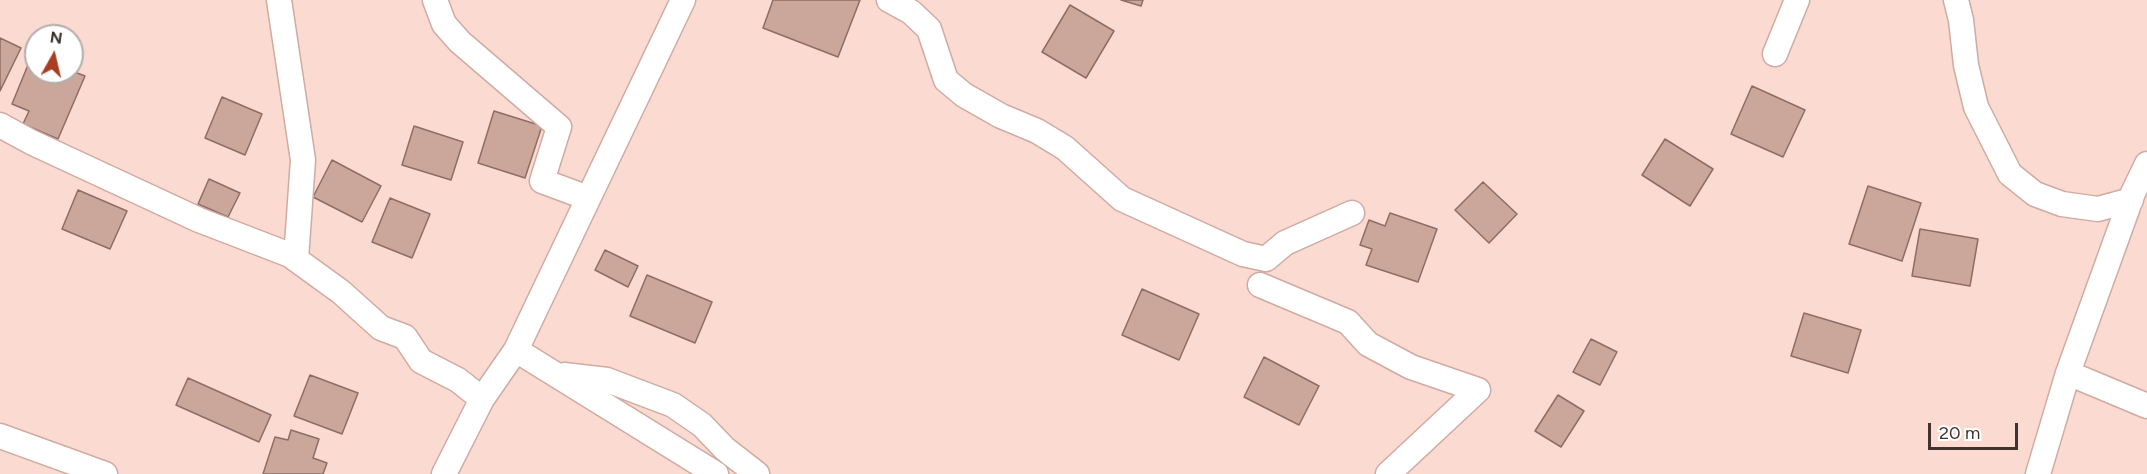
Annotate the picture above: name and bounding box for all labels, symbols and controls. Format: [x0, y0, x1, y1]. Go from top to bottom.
north arrow [24, 24, 84, 84]
text: N [49, 27, 64, 48]
scale bar [1931, 411, 2021, 449]
text: 20 m [1939, 422, 1980, 444]

